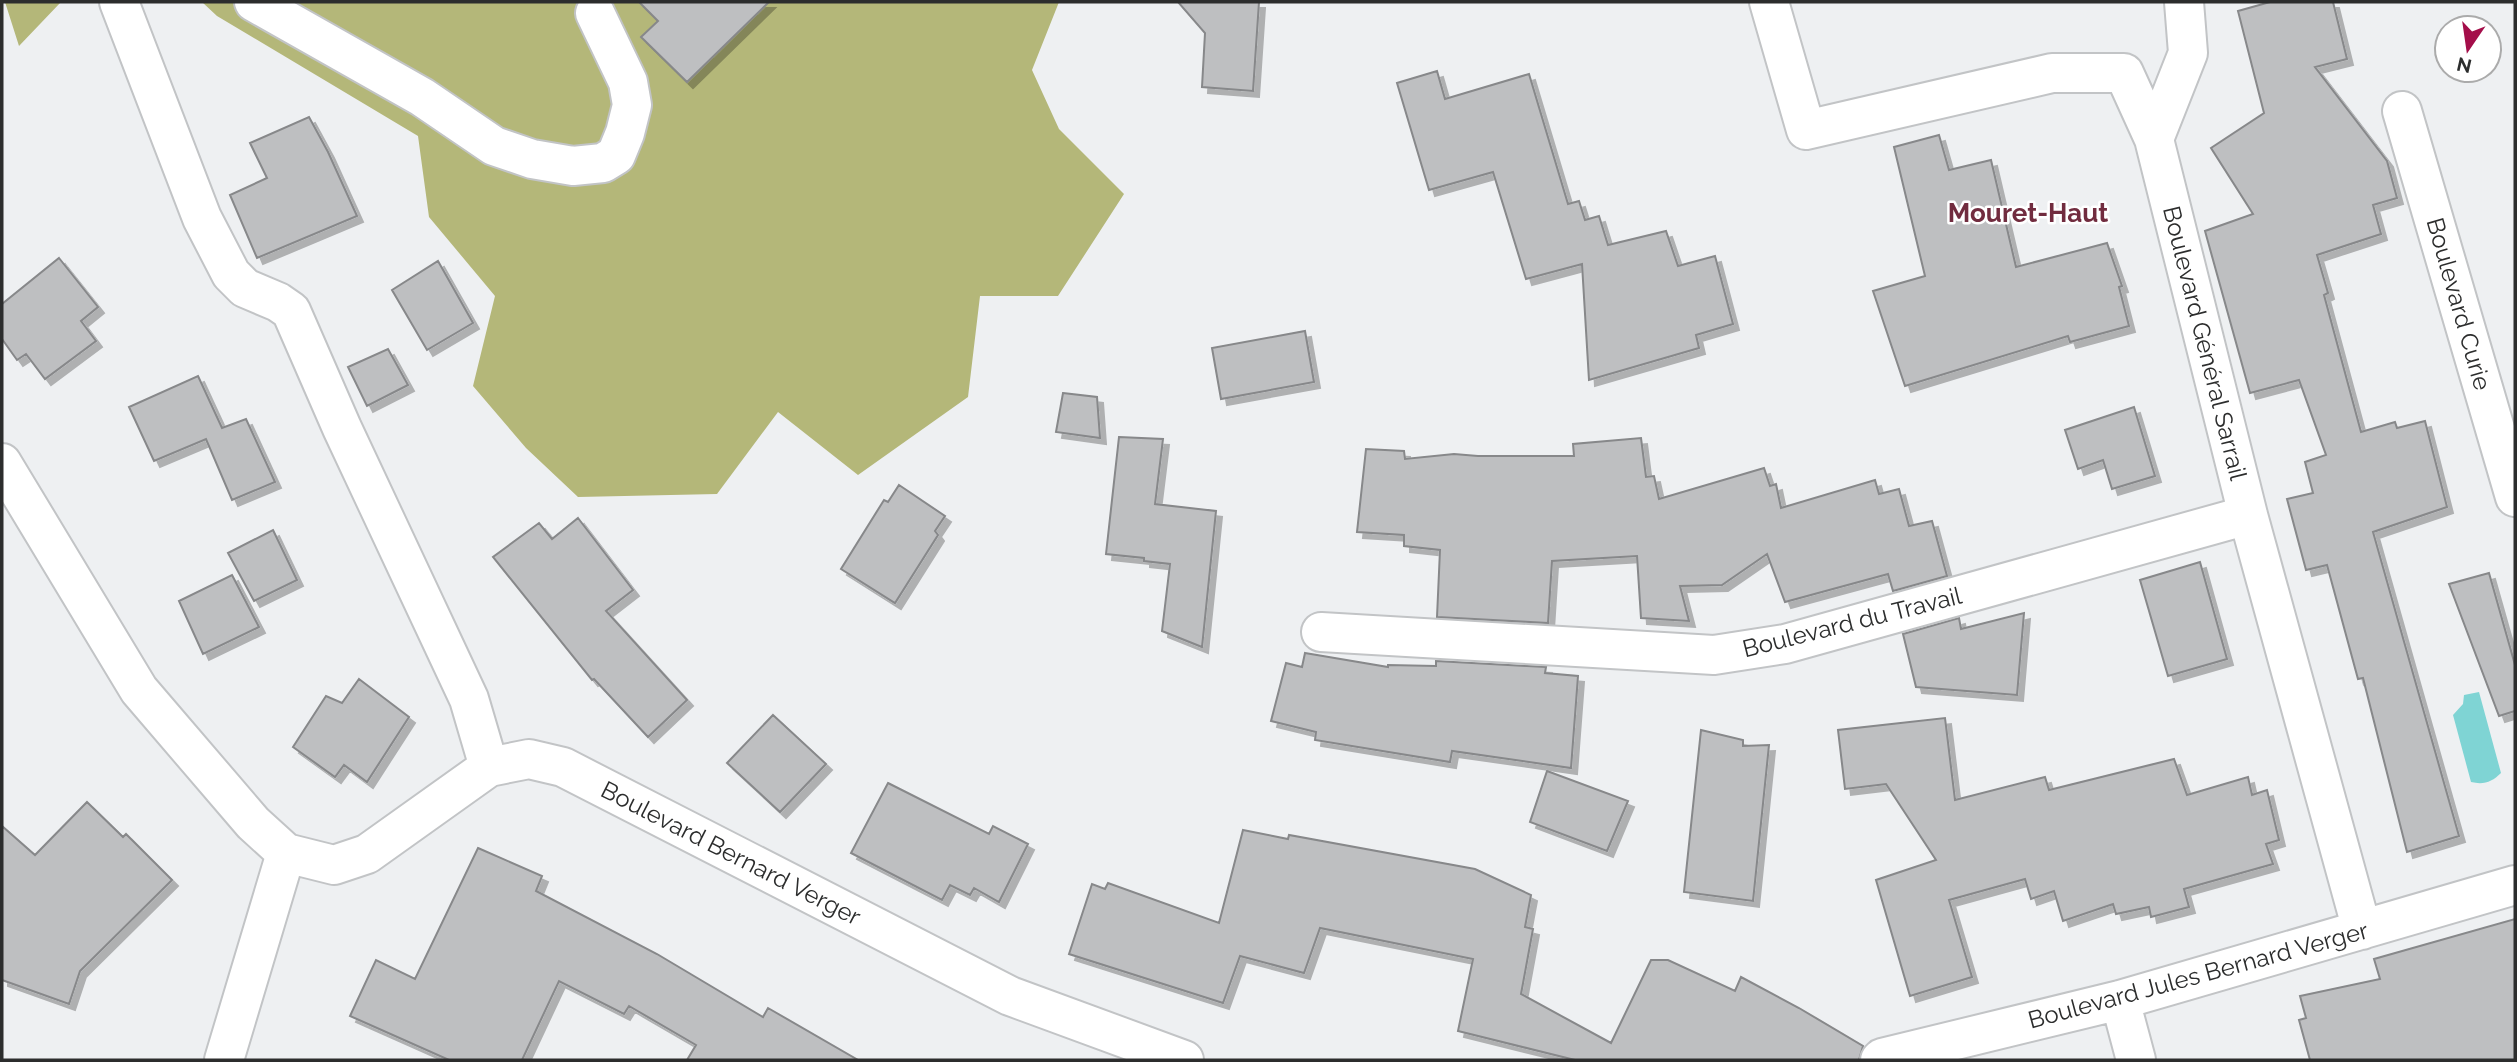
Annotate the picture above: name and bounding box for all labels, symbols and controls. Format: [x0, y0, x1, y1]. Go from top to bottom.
north arrow [2433, 14, 2503, 84]
text: N [2455, 53, 2474, 78]
district label: Mouret-Haut [1948, 198, 2108, 228]
street label: Boulevard Général Sarrail [2157, 203, 2253, 484]
street label: Boulevard Curie [2421, 214, 2497, 394]
street label: Boulevard du Travail [1739, 581, 1965, 663]
street label: Boulevard Bernard Verger [596, 775, 866, 931]
street label: Boulevard Jules Bernard Verger [2025, 915, 2372, 1034]

